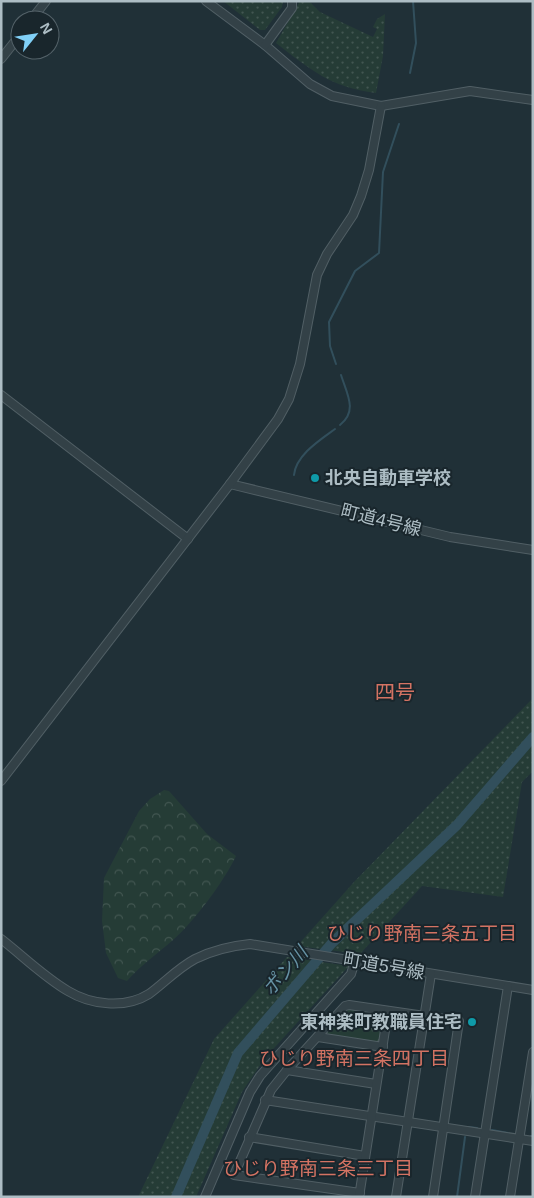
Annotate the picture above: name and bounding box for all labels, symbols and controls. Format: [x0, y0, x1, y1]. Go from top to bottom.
north arrow [10, 10, 60, 60]
text: N [37, 20, 56, 37]
place label: 北央自動車学校 [325, 468, 451, 488]
marker: 北央自動車学校 [309, 472, 321, 484]
street label: 町道4号線 [339, 500, 423, 540]
district label: 四号 [375, 681, 415, 703]
district label: ひじり野南三条五丁目 [327, 923, 517, 944]
water label: ポン川 [258, 941, 313, 999]
street label: 町道5号線 [342, 949, 426, 983]
place label: 東神楽町教職員住宅 [300, 1012, 462, 1032]
marker: 東神楽町教職員住宅 [466, 1016, 478, 1028]
district label: ひじり野南三条四丁目 [259, 1048, 449, 1069]
district label: ひじり野南三条三丁目 [223, 1158, 413, 1179]

